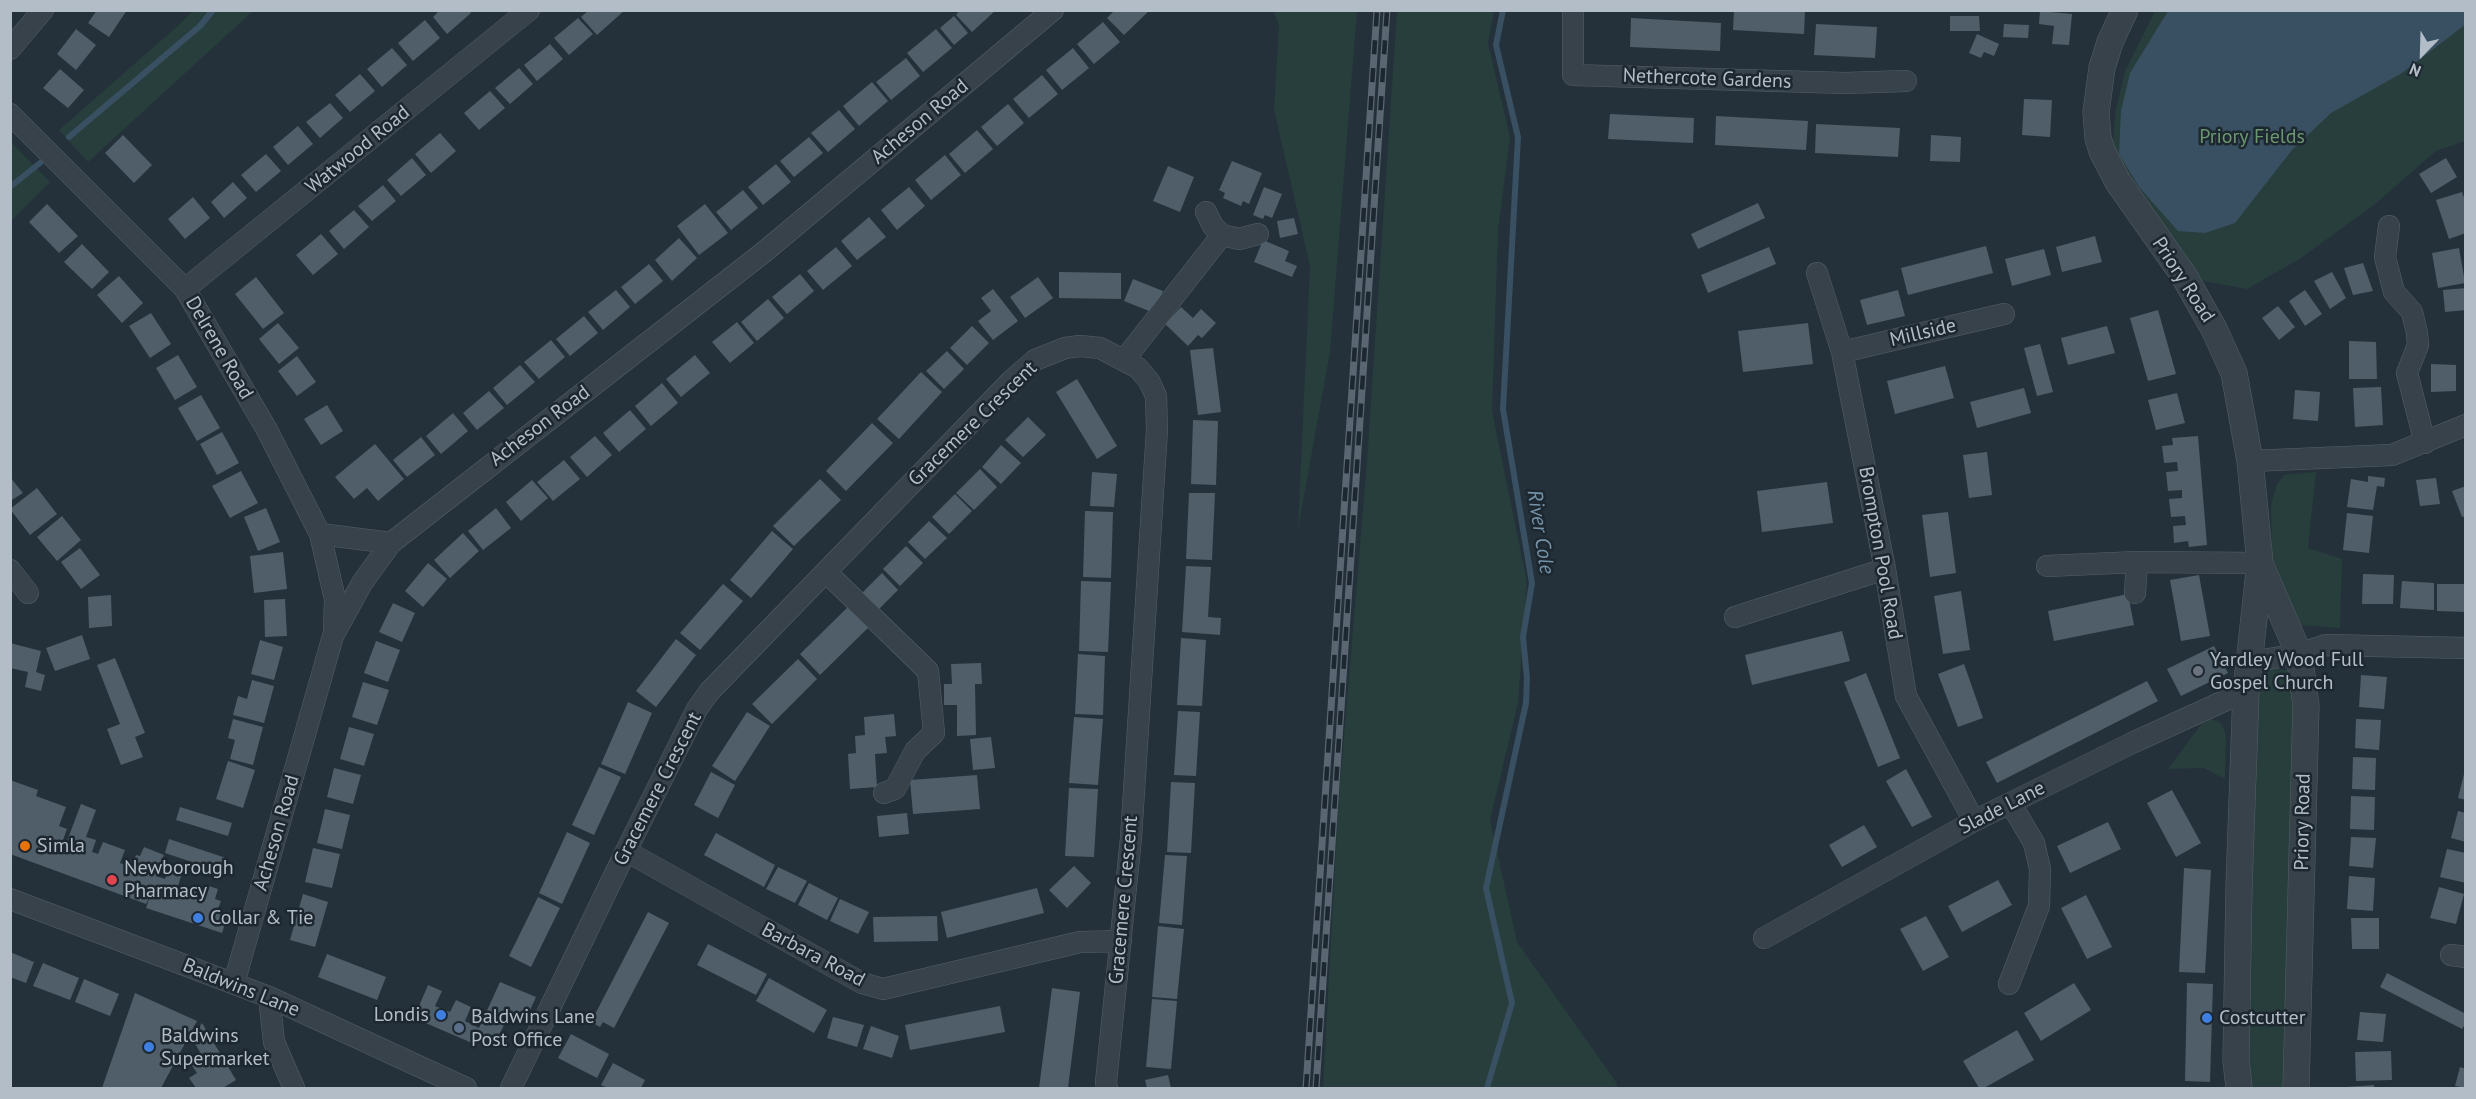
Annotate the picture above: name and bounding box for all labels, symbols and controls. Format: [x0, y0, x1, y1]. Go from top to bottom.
north arrow [2392, 24, 2452, 84]
text: N [2406, 59, 2424, 82]
street label: Nethercote Gardens [1622, 64, 1792, 94]
street label: Acheson Road [867, 74, 973, 170]
street label: Watwood Road [301, 101, 415, 199]
park label: Priory Fields [2199, 125, 2305, 149]
street label: Priory Road [2146, 233, 2220, 327]
street label: Delrene Road [180, 292, 258, 404]
street label: Millside [1887, 314, 1959, 352]
street label: Gracemere Crescent [904, 357, 1042, 491]
street label: Acheson Road [485, 381, 595, 471]
street label: Brompton Pool Road [1853, 465, 1907, 641]
water label: River Cole [1521, 488, 1559, 576]
place label: Yardley Wood Full Gospel Church [2210, 648, 2363, 695]
marker: Yardley Wood Full Gospel Church [2191, 664, 2205, 678]
street label: Gracemere Crescent [609, 708, 707, 870]
street label: Acheson Road [249, 772, 305, 894]
street label: Priory Road [2290, 773, 2316, 871]
street label: Slade Lane [1955, 776, 2049, 840]
street label: Gracemere Crescent [1105, 815, 1143, 985]
place label: Simla [37, 834, 85, 858]
marker: Simla [18, 839, 32, 853]
place label: Newborough Pharmacy [124, 856, 234, 903]
marker: Newborough Pharmacy [105, 873, 119, 887]
place label: Collar & Tie [210, 906, 313, 930]
marker: Collar & Tie [191, 911, 205, 925]
street label: Barbara Road [757, 918, 869, 992]
street label: Baldwins Lane [179, 954, 303, 1022]
place label: Londis [374, 1003, 429, 1027]
place label: Baldwins Lane Post Office [471, 1005, 595, 1052]
place label: Costcutter [2219, 1006, 2306, 1030]
marker: Londis [434, 1008, 448, 1022]
marker: Costcutter [2200, 1011, 2214, 1025]
marker: Baldwins Lane Post Office [452, 1021, 466, 1035]
place label: Baldwins Supermarket [161, 1024, 269, 1071]
marker: Baldwins Supermarket [142, 1040, 156, 1054]

